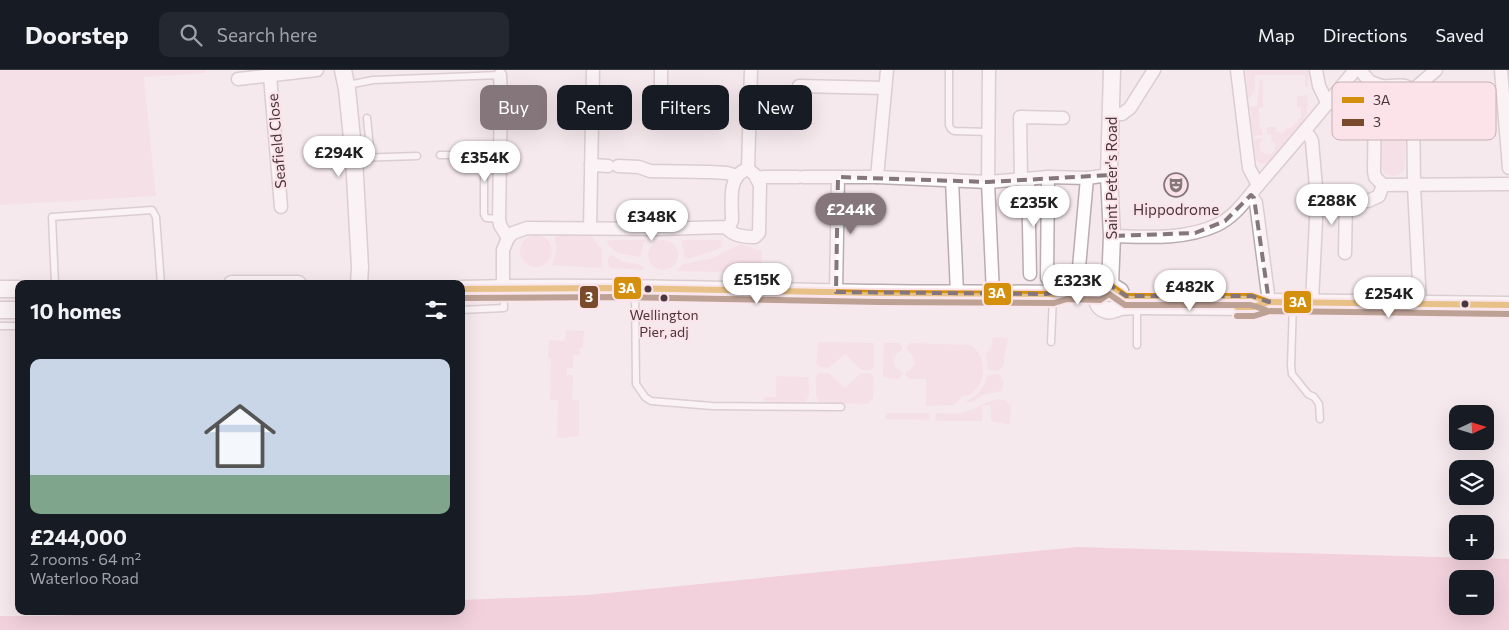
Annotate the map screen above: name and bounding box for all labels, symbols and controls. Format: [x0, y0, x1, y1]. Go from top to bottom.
search box [159, 12, 509, 57]
text: Doorstep [25, 20, 129, 49]
icon: search [177, 21, 205, 49]
text: Search here [217, 23, 317, 46]
text: Map [1258, 24, 1295, 46]
text: Directions [1323, 24, 1407, 46]
text: Saved [1435, 24, 1484, 46]
legend [1332, 82, 1496, 140]
chip: Buy [480, 85, 547, 130]
chip: Rent [557, 85, 632, 130]
chip: Filters [642, 85, 729, 130]
chip: New [739, 85, 812, 130]
text: 3A [1373, 91, 1391, 108]
street label: Seafield Close [263, 93, 289, 189]
text: 3 [1373, 113, 1381, 130]
street label: Saint Peter's Road [1102, 117, 1120, 239]
pin: £294K [304, 136, 374, 178]
pin: £354K [450, 140, 520, 183]
text: £294K [314, 142, 364, 161]
text: £354K [460, 147, 510, 166]
theatre icon: Hippodrome [1163, 172, 1189, 198]
pin: £288K [1297, 184, 1367, 226]
pin: £235K [999, 186, 1069, 228]
text: £288K [1307, 190, 1357, 209]
pin: £244K [816, 192, 886, 235]
text: £235K [1010, 192, 1058, 211]
text: £244K [826, 199, 876, 218]
pin: £348K [617, 200, 687, 242]
place label: Hippodrome [1133, 200, 1219, 218]
text: £348K [627, 206, 677, 225]
pin: £515K [722, 262, 792, 305]
pin: £323K [1043, 264, 1113, 306]
text: £515K [734, 269, 780, 288]
text: £323K [1054, 270, 1102, 289]
pin: £482K [1155, 270, 1225, 312]
line badge: 3A [613, 276, 642, 300]
text: £482K [1165, 276, 1215, 295]
pin: £254K [1354, 276, 1424, 319]
text: 3A [618, 279, 636, 296]
line badge: 3A [983, 282, 1012, 306]
text: £254K [1364, 283, 1414, 302]
unlabelled marker [643, 284, 653, 294]
text: 3A [988, 284, 1006, 301]
line badge: 3 [579, 285, 599, 309]
text: 3 [585, 288, 593, 305]
line badge: 3A [1283, 290, 1312, 314]
marker: Wellington Pier, adj [659, 293, 669, 303]
text: 3A [1289, 293, 1307, 310]
icon: filters [422, 296, 450, 324]
text: 10 homes [30, 298, 121, 323]
unlabelled marker [1460, 299, 1470, 309]
place label: Wellington Pier, adj [629, 306, 699, 340]
icon: home [195, 391, 285, 481]
north arrow [1449, 405, 1494, 450]
map controls [1449, 405, 1494, 615]
button: layers [1449, 460, 1494, 505]
button: + [1449, 515, 1494, 560]
text: £244,000 [30, 524, 127, 549]
text: 2 rooms · 64 m² [30, 549, 141, 568]
text: Waterloo Road [30, 568, 139, 587]
button: − [1449, 570, 1494, 615]

